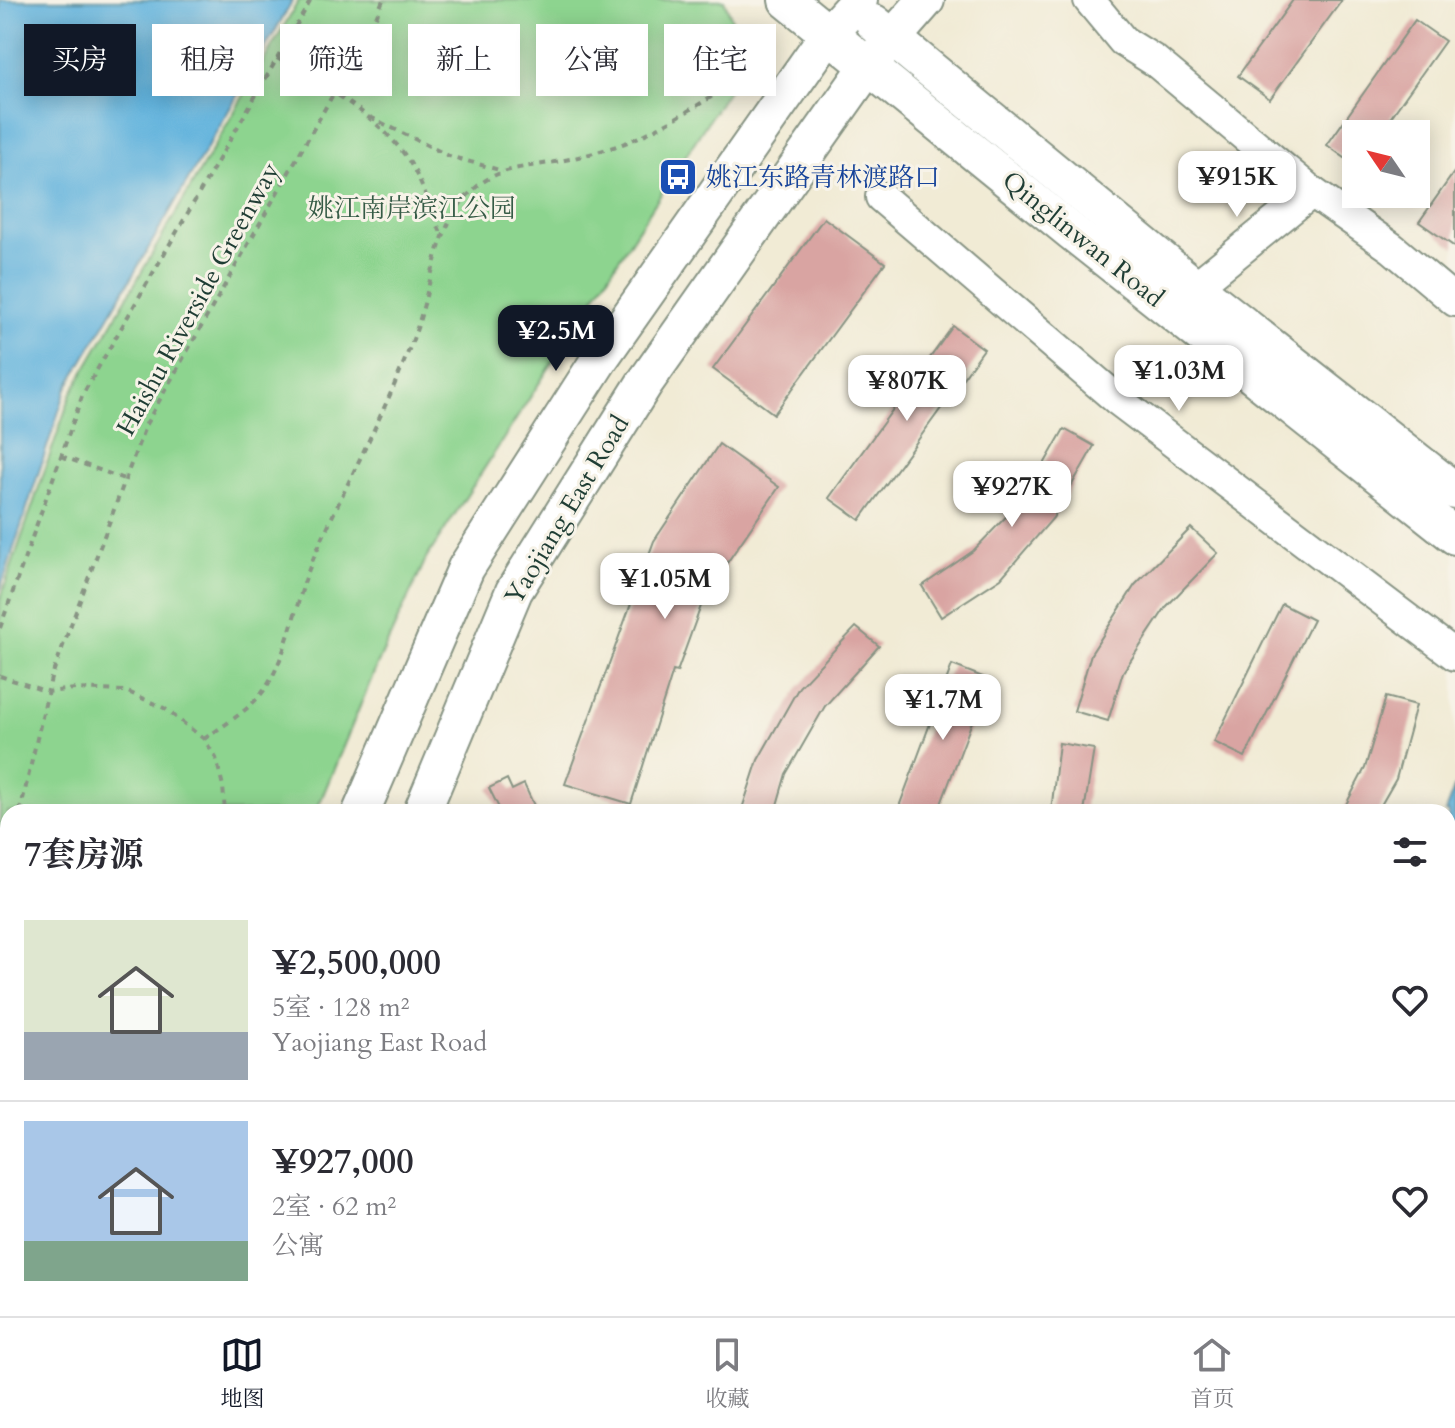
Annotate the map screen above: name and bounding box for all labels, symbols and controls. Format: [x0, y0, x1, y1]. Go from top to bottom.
chip: 买房 [24, 24, 136, 96]
chip: 租房 [152, 24, 264, 96]
chip: 筛选 [280, 24, 392, 96]
chip: 新上 [408, 24, 520, 96]
chip: 公寓 [536, 24, 648, 96]
chip: 住宅 [664, 24, 776, 96]
north arrow [1342, 120, 1430, 208]
map controls [1342, 120, 1430, 208]
pin: ¥915K [1181, 151, 1293, 219]
street label: Haishu Riverside Greenway [108, 156, 288, 442]
bus stop icon: 姚江东路青林渡路口 [657, 156, 699, 198]
text: ¥915K [1196, 159, 1278, 194]
place label: 姚江东路青林渡路口 [706, 160, 940, 195]
street label: Qinglinwan Road [995, 163, 1171, 315]
park label: 姚江南岸滨江公园 [308, 191, 516, 226]
pin: ¥2.5M [500, 305, 612, 373]
text: ¥2.5M [516, 313, 596, 348]
pin: ¥1.03M [1114, 345, 1244, 413]
text: ¥1.03M [1132, 353, 1226, 388]
pin: ¥807K [851, 355, 963, 423]
text: ¥807K [866, 363, 948, 398]
street label: Yaojiang East Road [497, 409, 638, 611]
pin: ¥927K [956, 461, 1068, 529]
text: ¥927K [971, 469, 1053, 504]
pin: ¥1.05M [600, 553, 730, 621]
text: ¥1.05M [618, 561, 712, 596]
pin: ¥1.7M [887, 674, 999, 742]
text: ¥1.7M [903, 682, 983, 717]
icon: filters [1388, 830, 1432, 874]
text: 7套房源 [24, 832, 143, 878]
text: ¥2,500,000 [272, 940, 441, 986]
icon: home [88, 952, 184, 1048]
icon: heart [1388, 978, 1432, 1022]
text: 5室 · 128 m² [272, 990, 410, 1025]
text: Yaojiang East Road [272, 1025, 487, 1060]
text: ¥927,000 [272, 1139, 414, 1185]
icon: home [88, 1153, 184, 1249]
icon: heart [1388, 1179, 1432, 1223]
text: 2室 · 62 m² [272, 1189, 396, 1224]
text: 公寓 [272, 1228, 324, 1263]
tab: 地图 [220, 1333, 265, 1414]
tab: 收藏 [705, 1333, 750, 1414]
tab: 首页 [1190, 1333, 1235, 1414]

